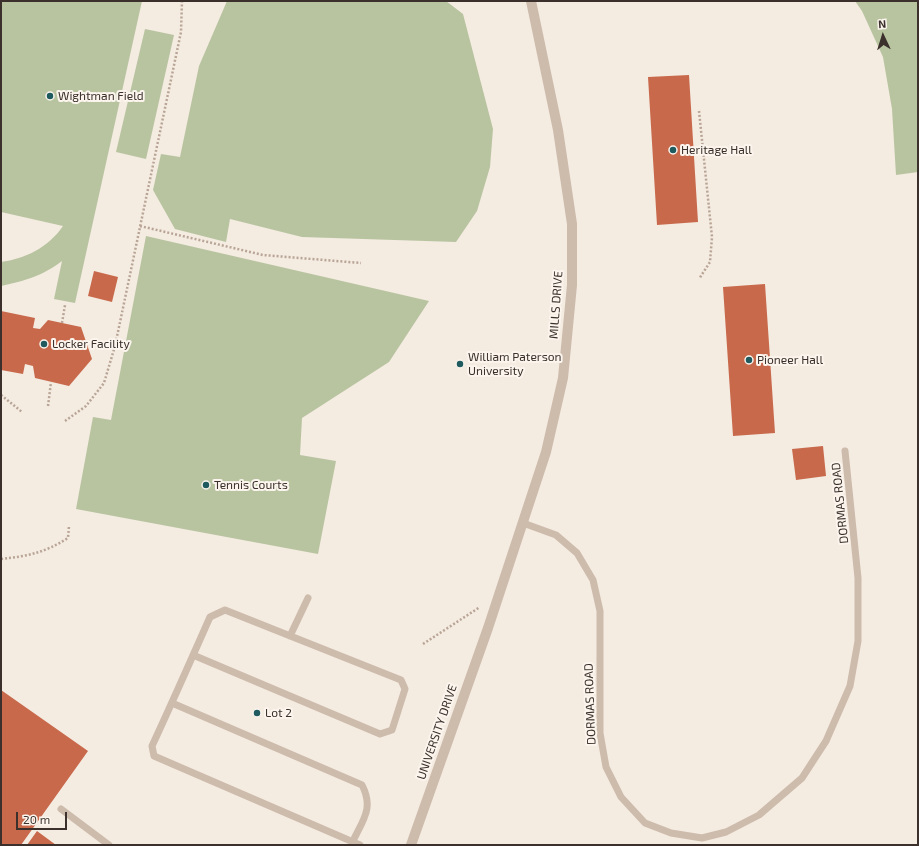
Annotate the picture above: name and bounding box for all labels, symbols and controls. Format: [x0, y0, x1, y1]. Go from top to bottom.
north arrow [863, 16, 903, 56]
text: N [878, 17, 887, 30]
place label: Wightman Field [58, 89, 144, 103]
marker: Wightman Field [45, 91, 55, 101]
place label: Heritage Hall [681, 143, 752, 157]
marker: Heritage Hall [668, 145, 678, 155]
street label: MILLS DRIVE [546, 271, 566, 339]
place label: Locker Facility [52, 337, 130, 351]
marker: Locker Facility [39, 339, 49, 349]
place label: William Paterson University [468, 350, 562, 378]
place label: Pioneer Hall [757, 353, 823, 367]
marker: Pioneer Hall [744, 355, 754, 365]
marker: William Paterson University [455, 359, 465, 369]
street label: DORMAS ROAD [829, 462, 851, 544]
place label: Tennis Courts [214, 478, 288, 492]
marker: Tennis Courts [201, 480, 211, 490]
street label: DORMAS ROAD [581, 663, 599, 745]
street label: UNIVERSITY DRIVE [414, 682, 460, 782]
place label: Lot 2 [265, 706, 292, 720]
marker: Lot 2 [252, 708, 262, 718]
scale bar [18, 804, 69, 830]
text: 20 m [23, 812, 50, 826]

